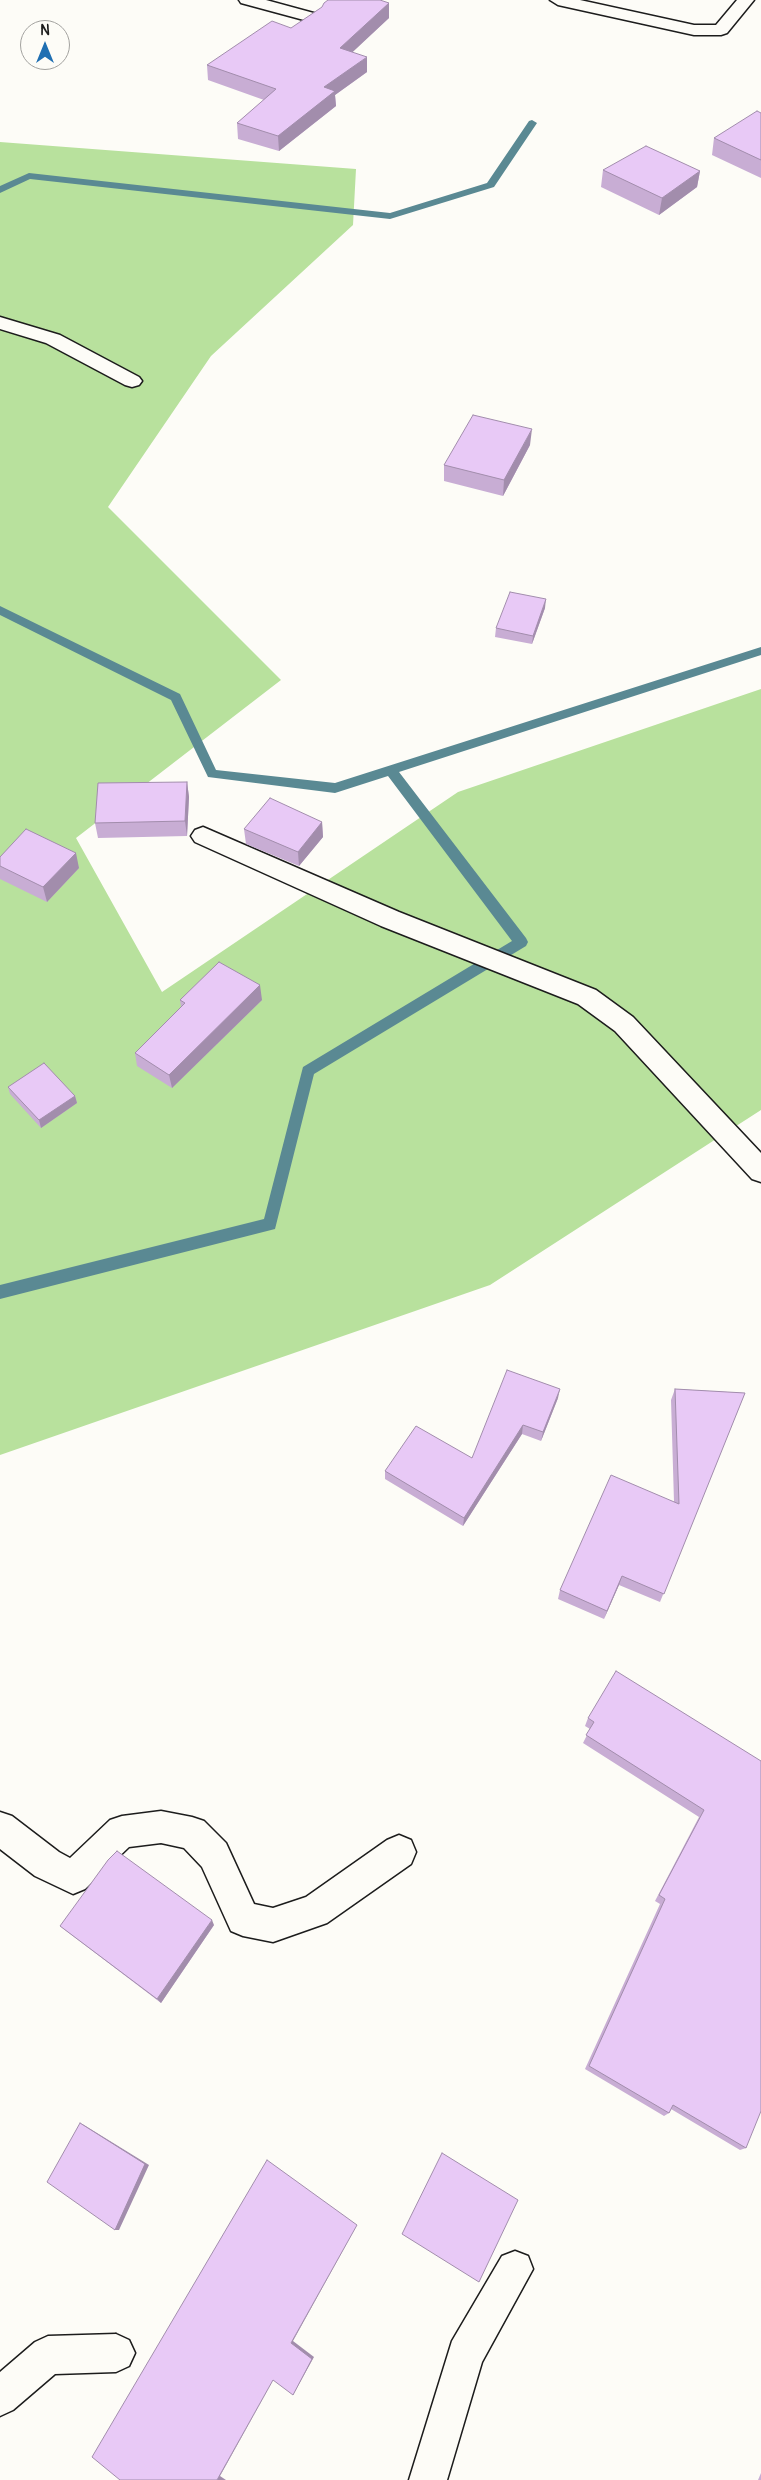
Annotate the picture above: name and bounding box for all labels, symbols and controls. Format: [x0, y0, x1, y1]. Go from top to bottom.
north arrow [20, 20, 70, 70]
text: N [40, 22, 50, 39]

